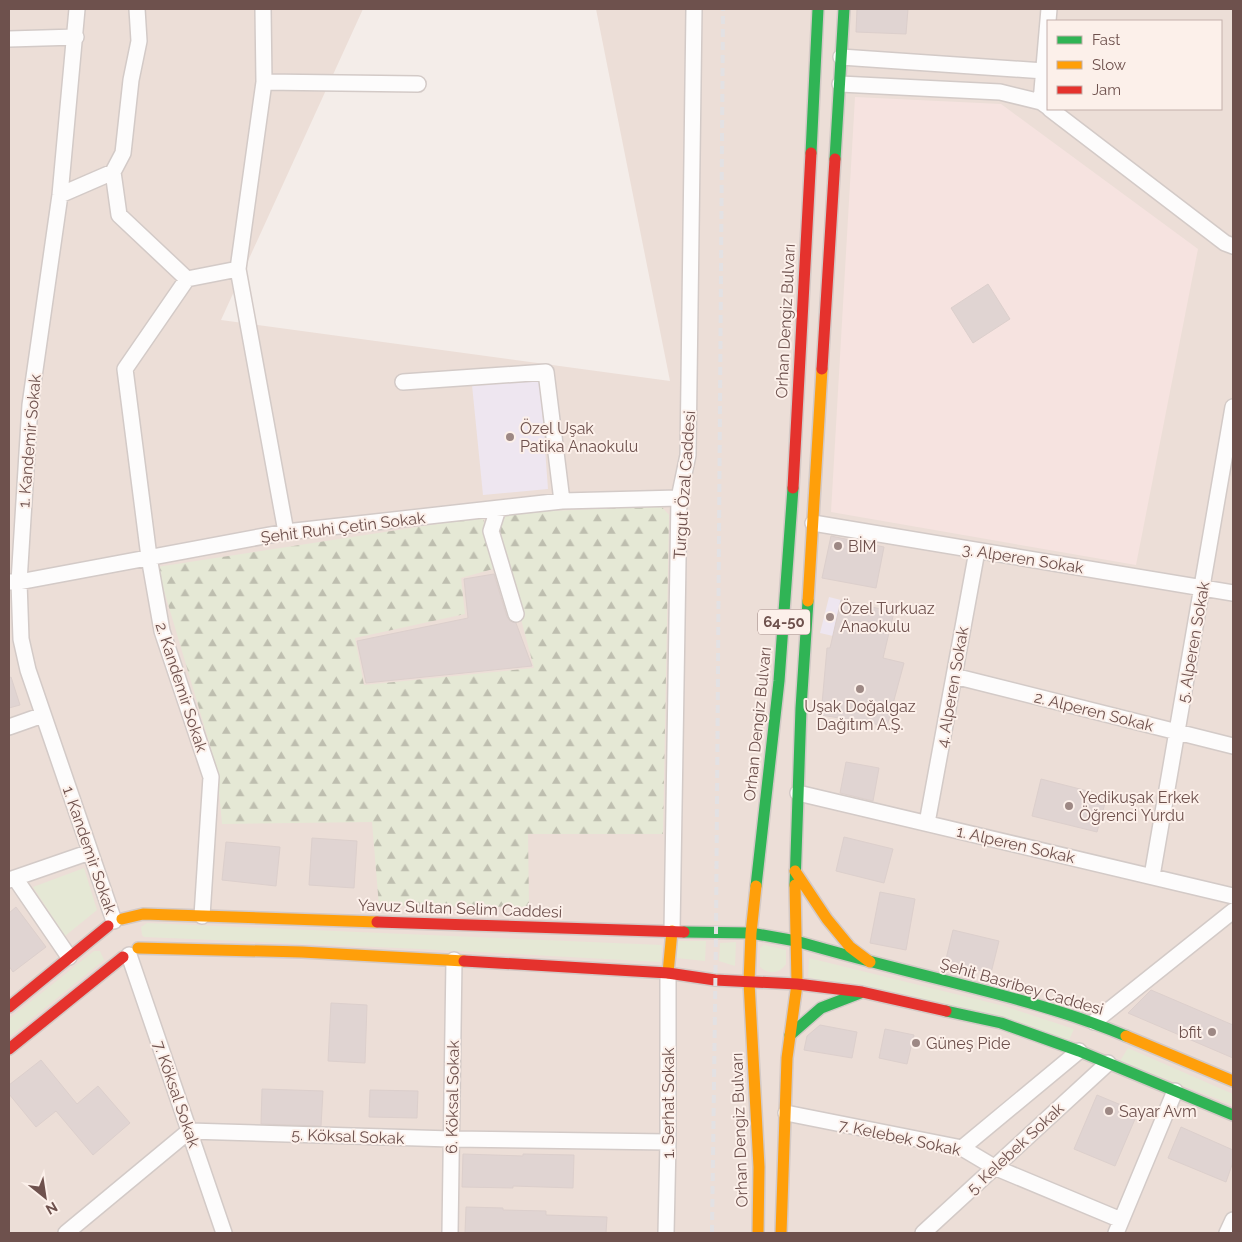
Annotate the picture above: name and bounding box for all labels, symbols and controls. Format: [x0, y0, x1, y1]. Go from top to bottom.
legend [1047, 20, 1222, 110]
text: Fast [1092, 31, 1120, 49]
text: Slow [1092, 56, 1126, 74]
text: Jam [1092, 81, 1121, 99]
street label: Orhan Dengiz Bulvarı [772, 243, 799, 399]
street label: 1. Kandemir Sokak [14, 373, 45, 509]
street label: Turgut Özal Caddesi [669, 410, 699, 560]
place label: Özel Uşak Patika Anaokulu [520, 418, 638, 456]
marker: Özel Uşak Patika Anaokulu [504, 431, 516, 443]
street label: Şehit Ruhi Çetin Sokak [260, 508, 427, 547]
place label: BİM [848, 536, 877, 556]
marker: BİM [832, 540, 844, 552]
street label: 3. Alperen Sokak [961, 540, 1085, 578]
street label: 5. Alperen Sokak [1173, 579, 1214, 704]
place label: Özel Turkuaz Anaokulu [840, 598, 935, 636]
road number: 64-50 [758, 610, 810, 634]
marker: Özel Turkuaz Anaokulu [824, 611, 836, 623]
street label: 2. Kandemir Sokak [152, 620, 212, 755]
street label: 4. Alperen Sokak [932, 624, 973, 749]
street label: Orhan Dengiz Bulvarı [740, 646, 775, 802]
marker: Uşak Doğalgaz Dağıtım A.Ş. [854, 683, 866, 695]
street label: 2. Alperen Sokak [1032, 687, 1156, 736]
place label: Uşak Doğalgaz Dağıtım A.Ş. [804, 697, 916, 734]
street label: 1. Kandemir Sokak [59, 784, 120, 917]
place label: Yedikuşak Erkek Öğrenci Yurdu [1079, 788, 1199, 825]
marker: Yedikuşak Erkek Öğrenci Yurdu [1063, 800, 1075, 812]
street label: 1. Alperen Sokak [955, 822, 1077, 867]
street label: Yavuz Sultan Selim Caddesi [358, 895, 562, 922]
street label: Şehit Basribey Caddesi [938, 954, 1106, 1019]
place label: bfit [1179, 1023, 1203, 1042]
marker: bfit [1206, 1026, 1218, 1038]
place label: Güneş Pide [926, 1034, 1010, 1053]
marker: Güneş Pide [910, 1037, 922, 1049]
street label: 7. Köksal Sokak [149, 1038, 204, 1151]
street label: 6. Köksal Sokak [442, 1039, 463, 1154]
street label: 1. Serhat Sokak [659, 1047, 678, 1158]
street label: Orhan Dengiz Bulvarı [727, 1052, 752, 1208]
street label: 5. Kelebek Sokak [963, 1098, 1068, 1198]
place label: Sayar Avm [1119, 1102, 1197, 1121]
marker: Sayar Avm [1103, 1105, 1115, 1117]
street label: 7. Kelebek Sokak [837, 1115, 963, 1160]
street label: 5. Köksal Sokak [291, 1125, 405, 1148]
north arrow [20, 1172, 70, 1222]
text: N [43, 1199, 60, 1218]

